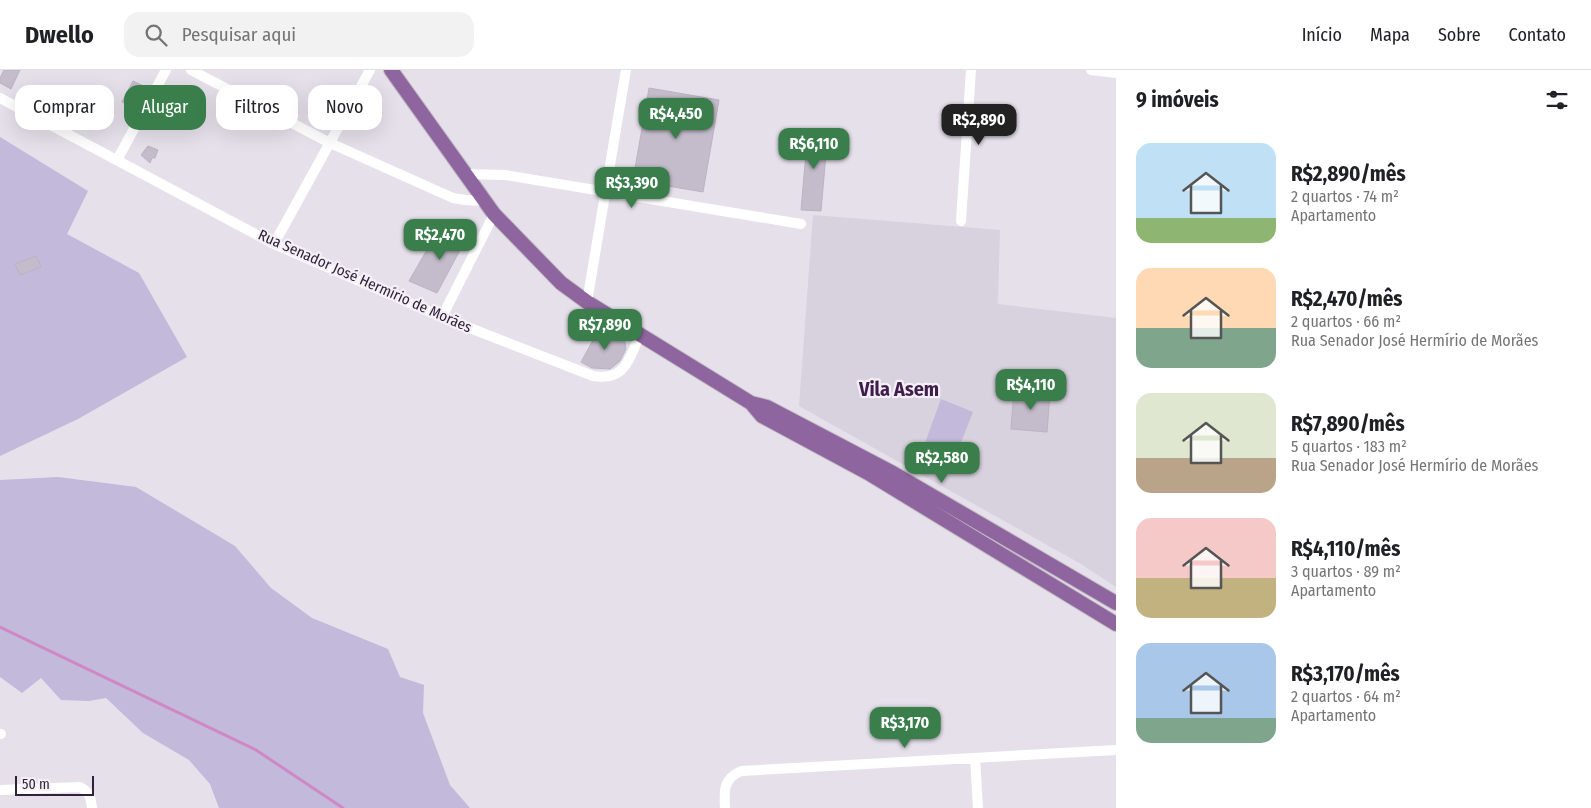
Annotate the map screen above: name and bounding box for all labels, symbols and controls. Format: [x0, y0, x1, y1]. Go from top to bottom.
search box [124, 12, 474, 57]
text: Dwello [25, 21, 94, 49]
icon: search [142, 21, 170, 49]
text: Pesquisar aqui [182, 23, 296, 46]
text: Início [1302, 24, 1342, 46]
text: Mapa [1370, 24, 1410, 46]
text: Sobre [1438, 24, 1481, 46]
text: Contato [1509, 24, 1566, 46]
chip: Comprar [15, 85, 114, 130]
chip: Alugar [124, 85, 206, 130]
chip: Filtros [216, 85, 298, 130]
chip: Novo [308, 85, 382, 130]
icon: filters [1543, 86, 1571, 114]
text: 9 imóveis [1136, 87, 1219, 113]
pin: R$4,450 [630, 98, 722, 140]
text: R$4,450 [650, 104, 702, 123]
pin: R$2,890 [933, 104, 1025, 146]
text: R$2,890 [953, 110, 1005, 129]
pin: R$6,110 [768, 128, 860, 170]
text: R$6,110 [789, 134, 839, 153]
text: R$2,890/mês [1291, 161, 1406, 187]
icon: home [1176, 163, 1236, 223]
pin: R$3,390 [586, 166, 678, 209]
text: R$3,390 [606, 173, 658, 192]
text: 2 quartos · 74 m² [1291, 187, 1399, 206]
text: Apartamento [1291, 206, 1376, 225]
pin: R$2,470 [394, 218, 486, 261]
text: R$2,470 [415, 225, 465, 244]
street label: Rua Senador José Hermírio de Morães [255, 226, 475, 336]
text: R$2,470/mês [1291, 286, 1403, 312]
icon: home [1176, 288, 1236, 348]
pin: R$7,890 [559, 308, 651, 351]
text: 2 quartos · 66 m² [1291, 312, 1401, 331]
text: R$7,890 [579, 315, 631, 334]
text: Rua Senador José Hermírio de Morães [1291, 331, 1538, 350]
pin: R$4,110 [985, 368, 1077, 411]
text: R$4,110 [1006, 375, 1056, 394]
district label: Vila Asem [858, 377, 939, 401]
text: R$7,890/mês [1291, 411, 1405, 437]
icon: home [1176, 413, 1236, 473]
text: 5 quartos · 183 m² [1291, 437, 1407, 456]
pin: R$2,580 [896, 442, 988, 484]
text: R$2,580 [916, 448, 968, 467]
text: Rua Senador José Hermírio de Morães [1291, 456, 1538, 475]
text: R$4,110/mês [1291, 536, 1400, 562]
icon: home [1176, 538, 1236, 598]
text: 3 quartos · 89 m² [1291, 562, 1401, 581]
text: Apartamento [1291, 581, 1376, 600]
text: R$3,170/mês [1291, 661, 1400, 687]
icon: home [1176, 663, 1236, 723]
text: 2 quartos · 64 m² [1291, 687, 1401, 706]
pin: R$3,170 [859, 706, 951, 749]
text: Apartamento [1291, 706, 1376, 725]
text: R$3,170 [881, 713, 929, 732]
scale bar [15, 773, 94, 796]
text: 50 m [22, 776, 50, 793]

